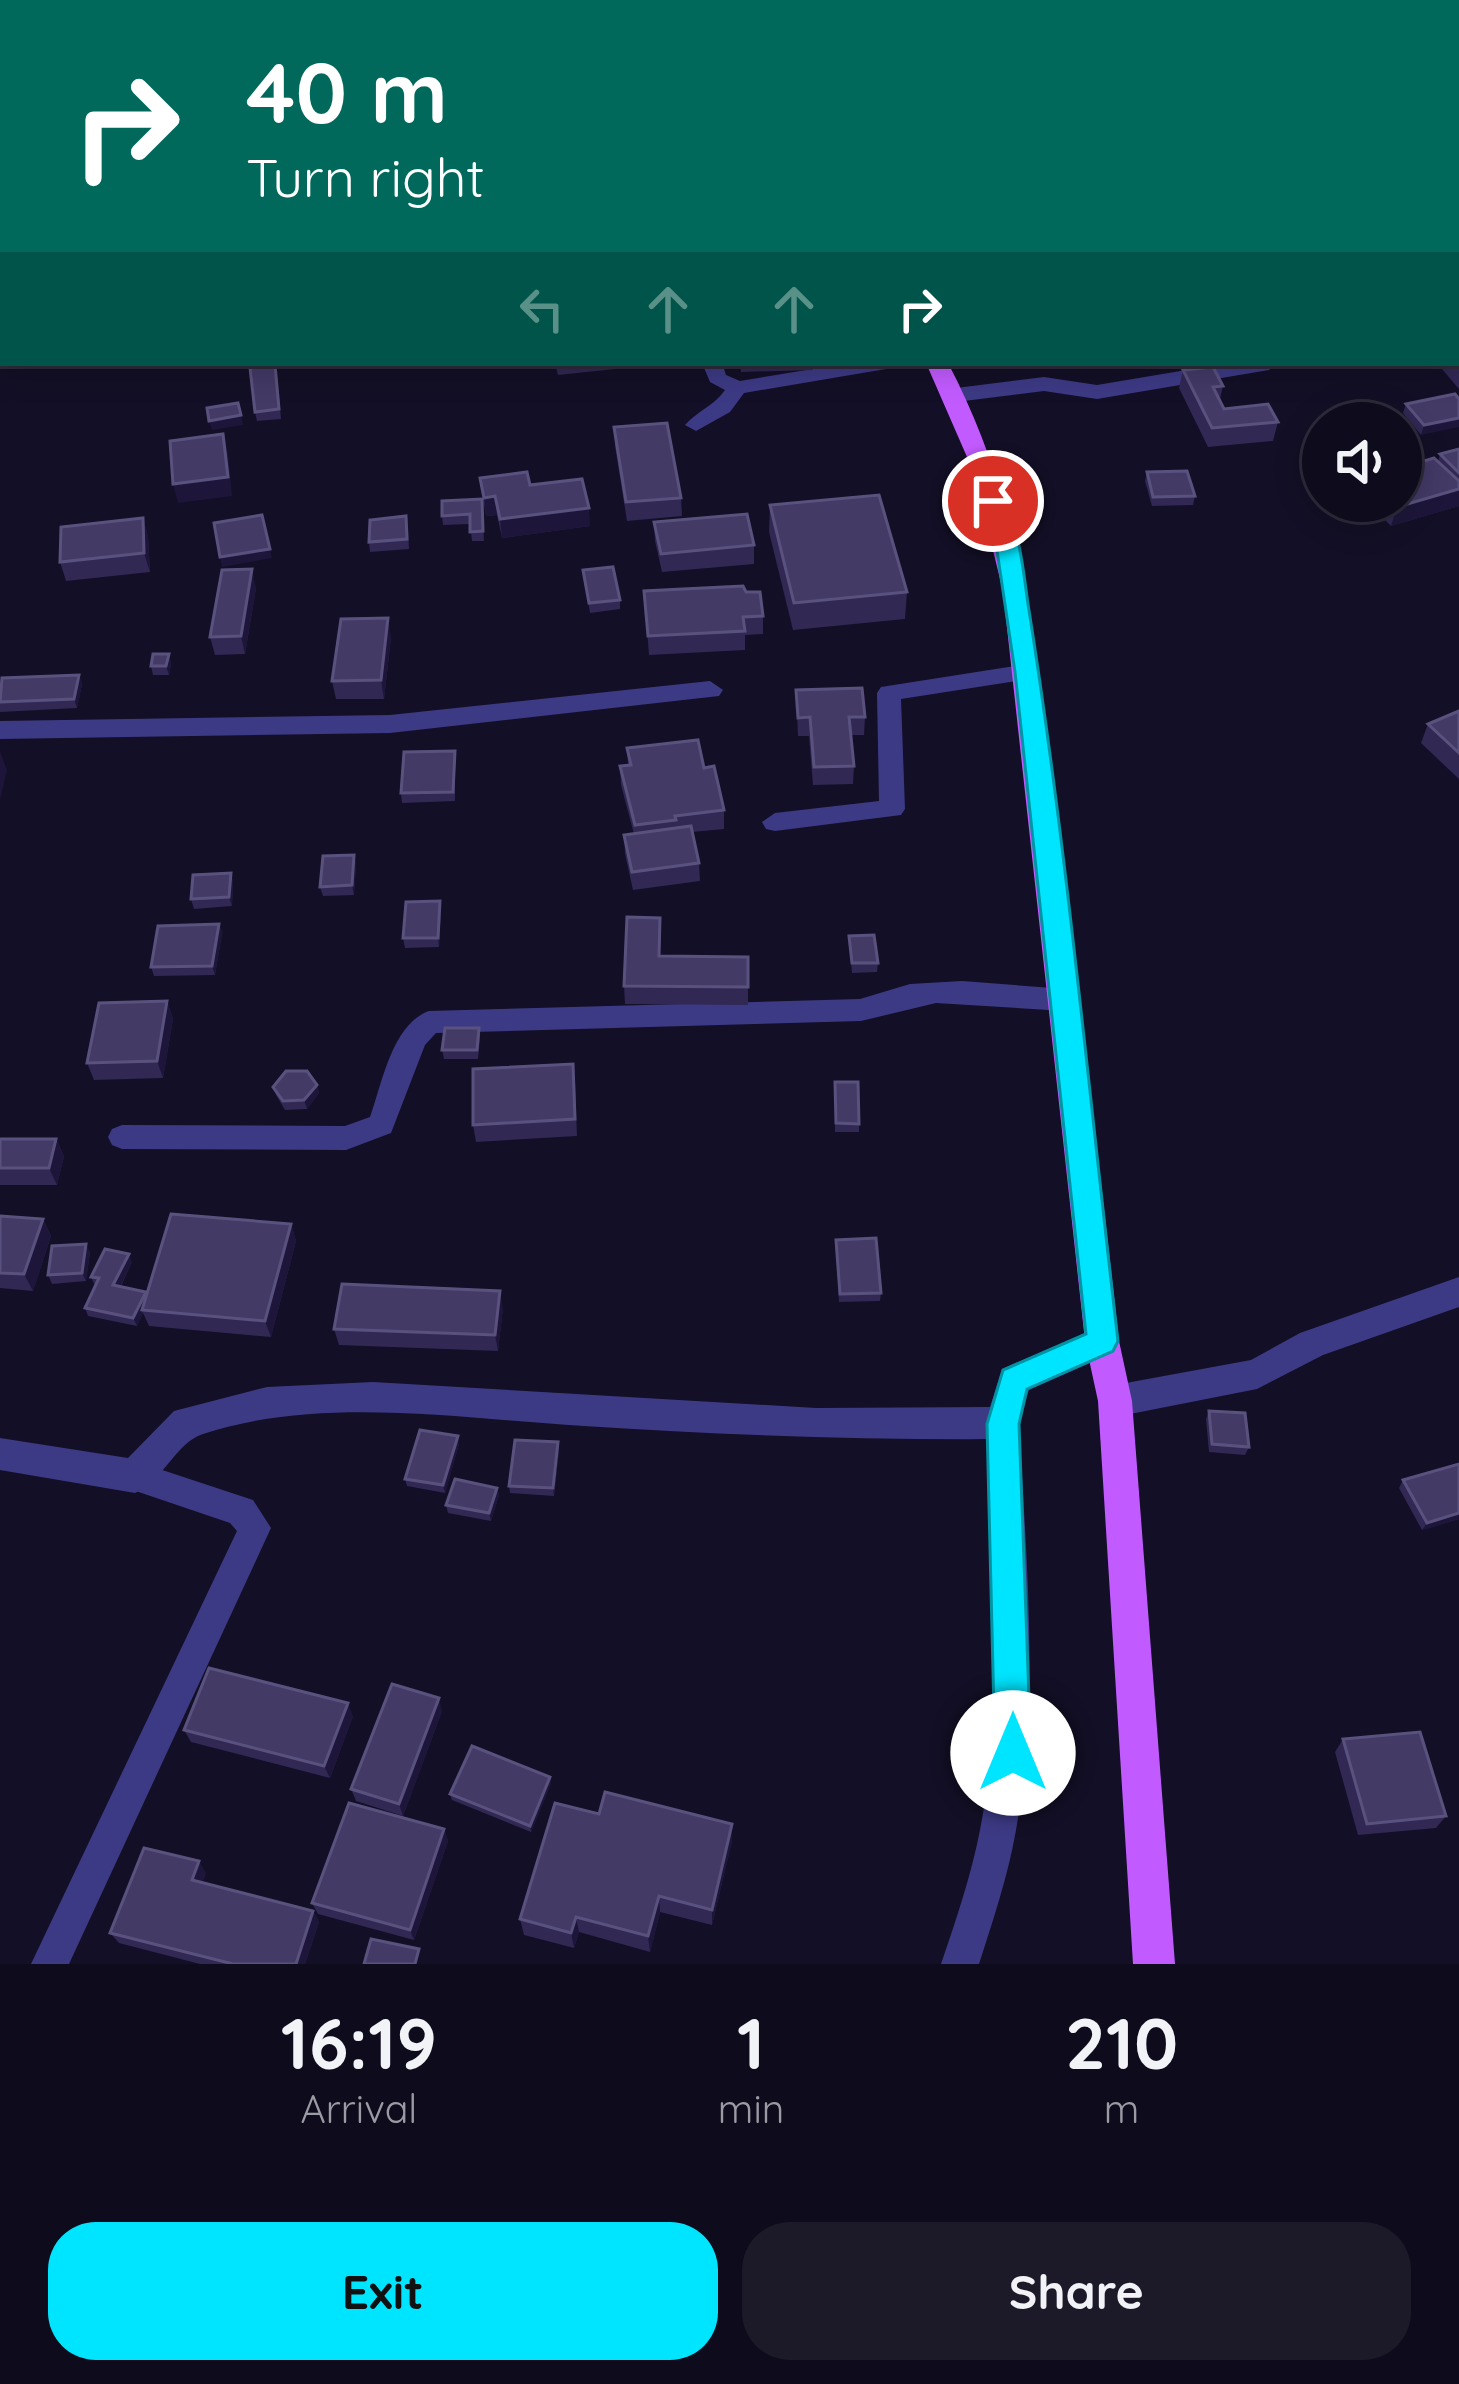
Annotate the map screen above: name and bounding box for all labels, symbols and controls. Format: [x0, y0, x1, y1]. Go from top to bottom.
text: 40 m [246, 39, 448, 144]
icon: right [48, 48, 204, 204]
text: Turn right [246, 143, 485, 211]
icon: left [509, 276, 575, 342]
icon: ahead [635, 276, 701, 342]
icon: ahead [761, 276, 827, 342]
icon: right [887, 276, 953, 342]
map controls [1302, 402, 1422, 522]
button: sound [1302, 402, 1422, 522]
pin [942, 450, 1044, 552]
icon: arrive [960, 468, 1026, 534]
position arrow [950, 1690, 1076, 1816]
text: 16:19 [281, 1997, 437, 2087]
text: 1 [737, 1997, 765, 2087]
text: 210 [1065, 1997, 1178, 2087]
text: Arrival [301, 2084, 417, 2133]
text: min [718, 2084, 784, 2133]
text: m [1104, 2084, 1139, 2133]
button: Exit [48, 2222, 718, 2360]
button: Share [742, 2222, 1411, 2360]

